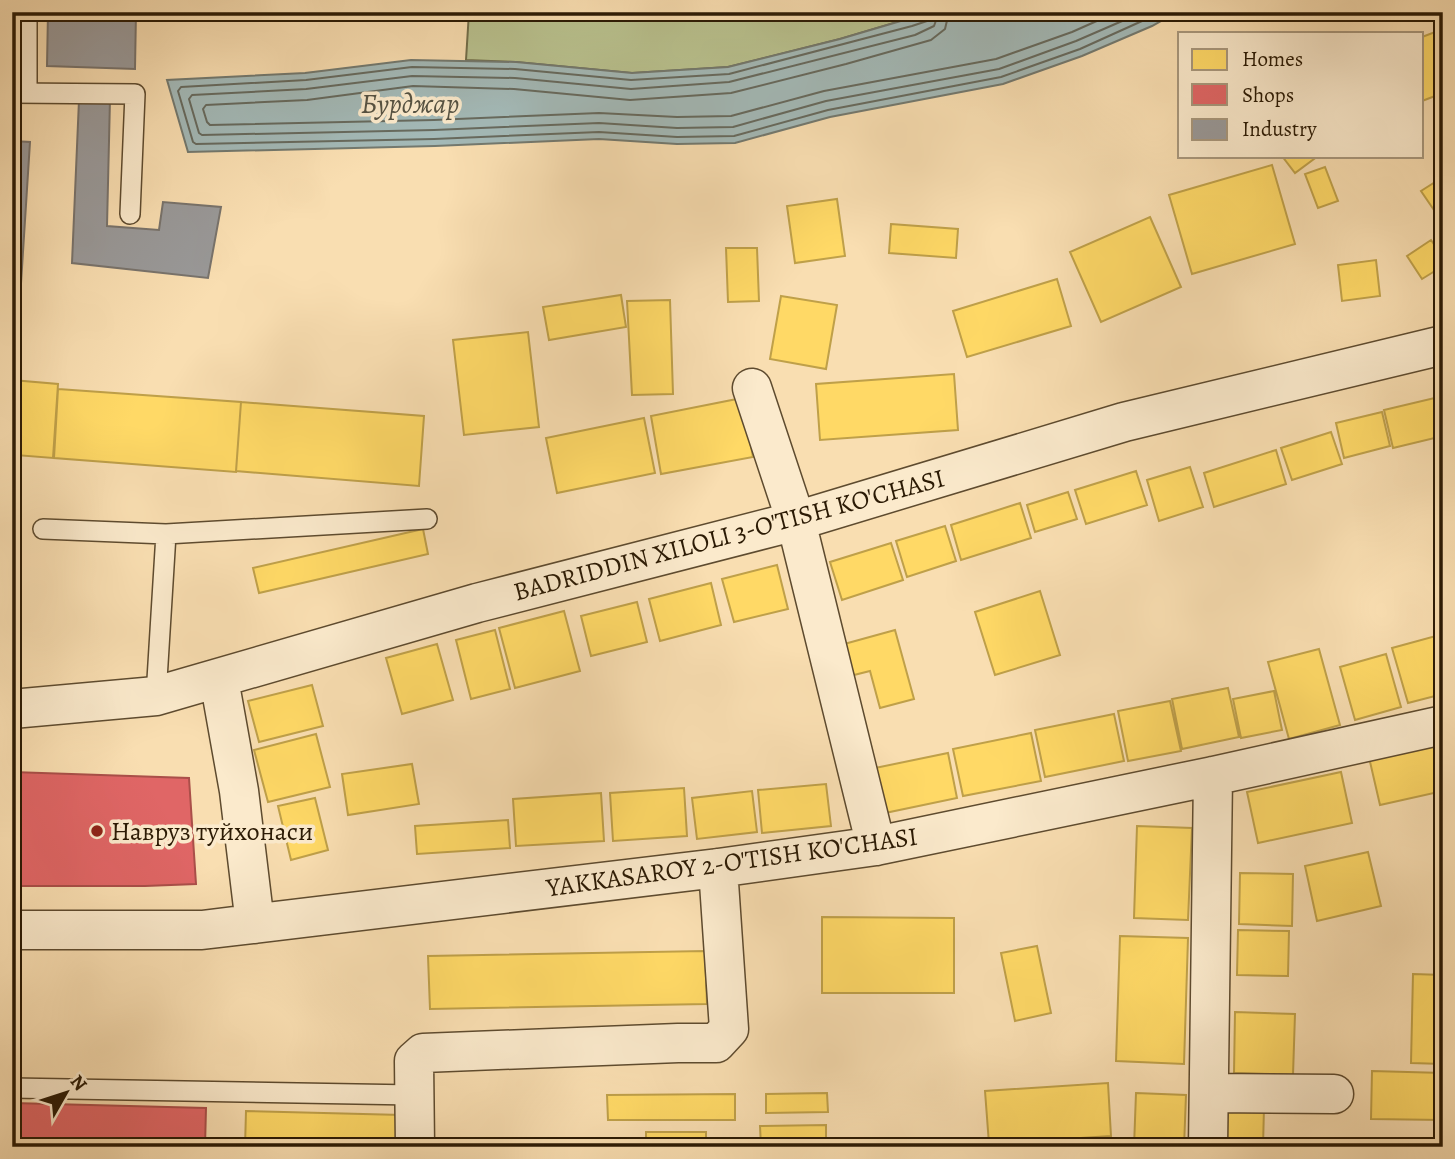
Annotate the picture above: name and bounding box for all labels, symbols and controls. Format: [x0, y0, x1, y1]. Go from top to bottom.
legend [1178, 32, 1424, 158]
text: Homes [1242, 45, 1303, 73]
text: Shops [1242, 81, 1294, 109]
water label: Бурджар [361, 85, 459, 123]
text: Industry [1242, 115, 1317, 143]
street label: BADRIDDIN XILOLI 3-O'TISH KO'CHASI [510, 460, 948, 610]
place label: Навруз туйхонаси [111, 814, 313, 849]
street label: YAKKASAROY 2-O'TISH KO'CHASI [543, 819, 920, 906]
marker: Навруз туйхонаси [89, 823, 105, 839]
north arrow [32, 1058, 102, 1128]
text: N [64, 1069, 93, 1097]

